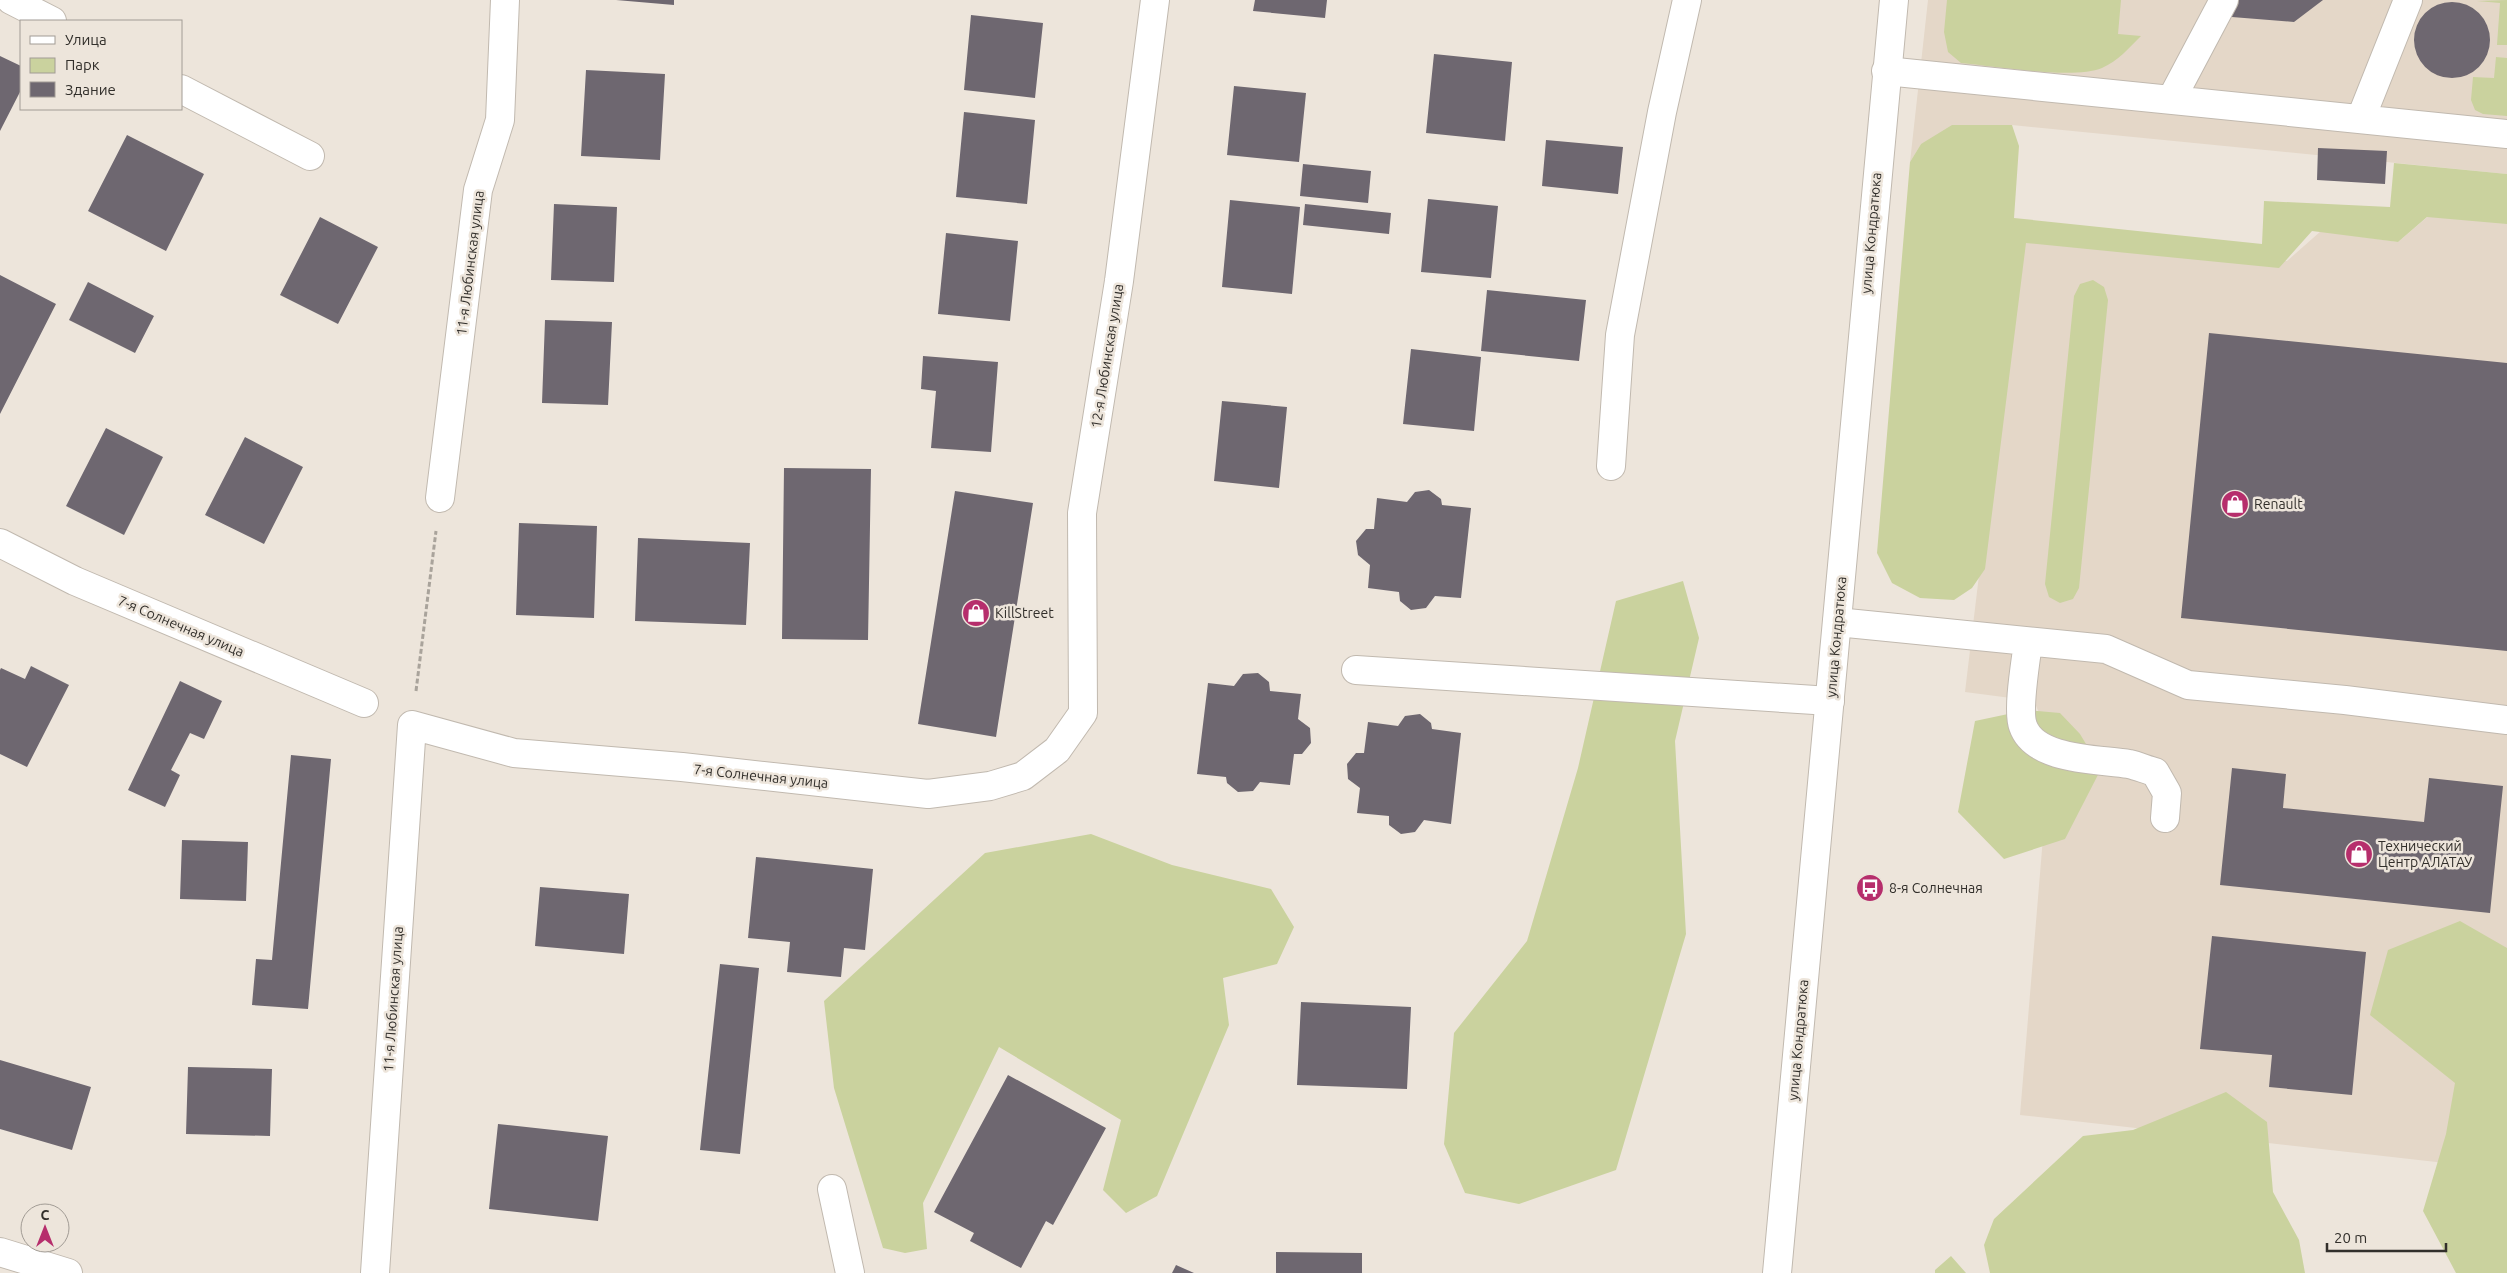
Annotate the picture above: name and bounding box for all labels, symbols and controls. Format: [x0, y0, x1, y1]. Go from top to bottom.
legend [20, 20, 182, 110]
text: Улица [65, 31, 107, 48]
text: Парк [65, 56, 100, 73]
text: Здание [65, 81, 116, 98]
street label: улица Кондратюка [1858, 172, 1884, 294]
street label: 11-я Любинская улица [453, 190, 487, 336]
street label: 12-я Любинская улица [1088, 283, 1126, 429]
shop icon: Renault [2220, 489, 2250, 519]
place label: Renault [2254, 496, 2303, 512]
street label: улица Кондратюка [1823, 576, 1849, 698]
street label: 7-я Солнечная улица [116, 592, 246, 660]
shop icon: KillStreet [961, 598, 991, 628]
place label: KillStreet [995, 605, 1054, 621]
street label: 7-я Солнечная улица [693, 761, 829, 791]
place label: Технический Центр АЛАТАУ [2378, 838, 2472, 870]
shop icon: Технический Центр АЛАТАУ [2344, 839, 2374, 869]
bus stop icon: 8-я Солнечная [1855, 873, 1885, 903]
place label: 8-я Солнечная [1889, 880, 1983, 896]
street label: 11-я Любинская улица [380, 926, 406, 1072]
street label: улица Кондратюка [1785, 979, 1811, 1101]
north arrow [20, 1203, 70, 1253]
text: С [41, 1207, 50, 1223]
scale bar [2327, 1220, 2446, 1252]
text: 20 m [2334, 1229, 2367, 1246]

